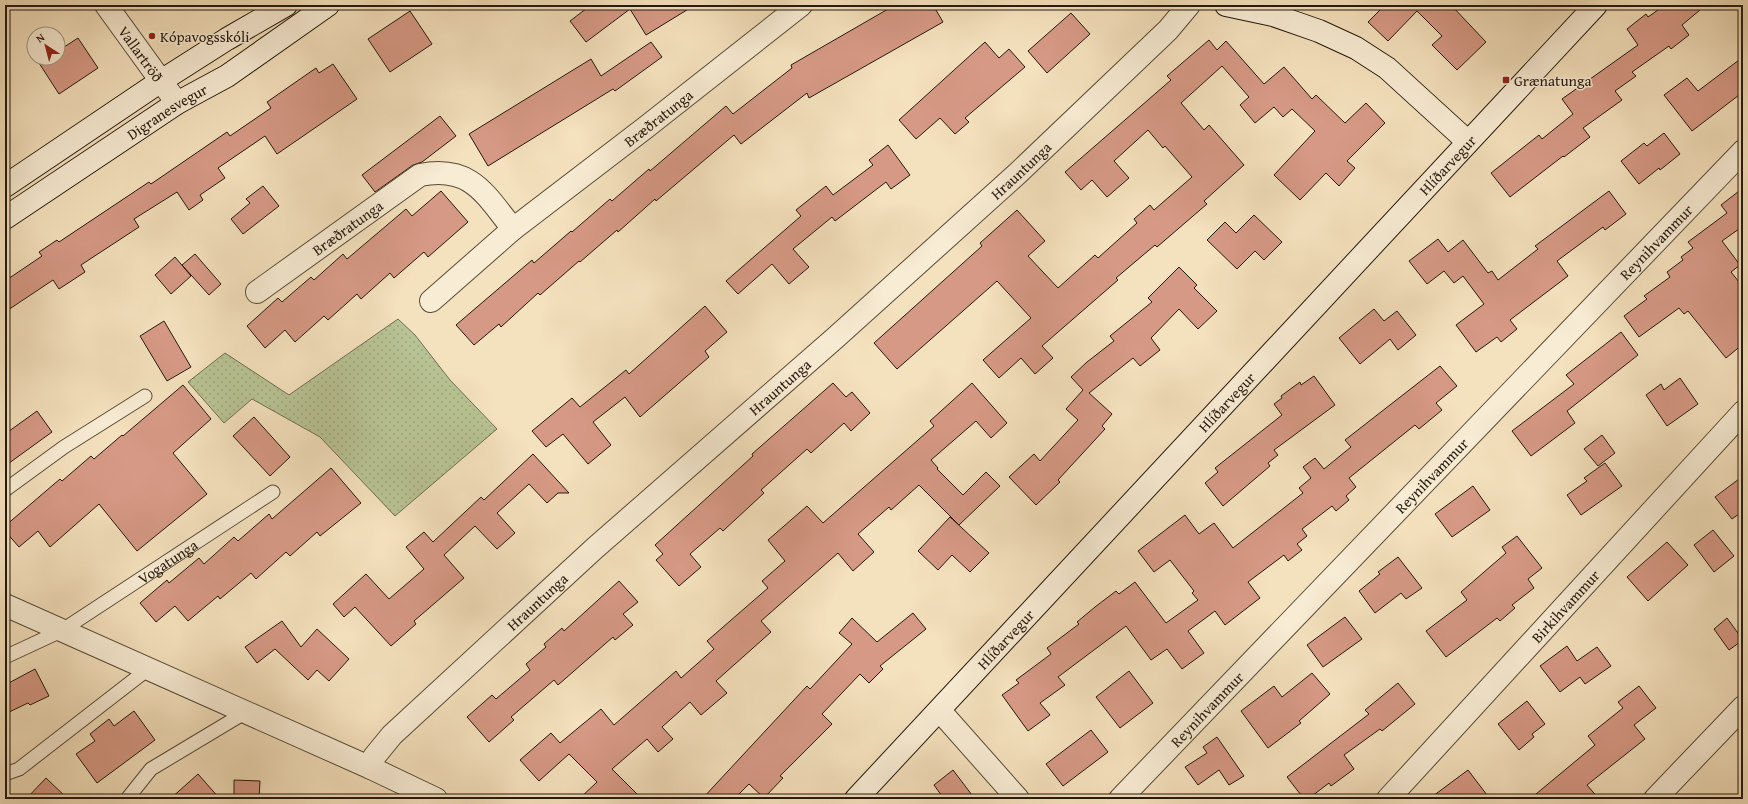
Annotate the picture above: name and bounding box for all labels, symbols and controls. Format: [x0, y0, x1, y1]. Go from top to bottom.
street label: Vallartröð [114, 21, 169, 86]
north arrow [26, 26, 66, 66]
place label: Kópavogsskóli [160, 26, 249, 47]
text: N [32, 29, 48, 47]
marker: Kópavogsskóli [147, 31, 157, 41]
place label: Grænatunga [1514, 70, 1592, 91]
marker: Grænatunga [1501, 75, 1511, 85]
street label: Digranesvegur [122, 78, 211, 144]
street label: Bræðratunga [619, 84, 697, 151]
street label: Hlíðarvegur [1414, 130, 1480, 199]
street label: Hrauntunga [986, 137, 1056, 204]
street label: Bræðratunga [308, 195, 387, 260]
street label: Reynihvammur [1614, 199, 1697, 284]
street label: Hrauntunga [744, 354, 815, 420]
street label: Hlíðarvegur [1193, 367, 1260, 436]
street label: Reynihvammur [1390, 433, 1472, 518]
street label: Vogatunga [133, 534, 201, 589]
street label: Birkihvammur [1526, 565, 1604, 647]
street label: Hrauntunga [502, 568, 572, 635]
street label: Hlíðarvegur [972, 604, 1039, 673]
street label: Reynihvammur [1165, 667, 1248, 751]

